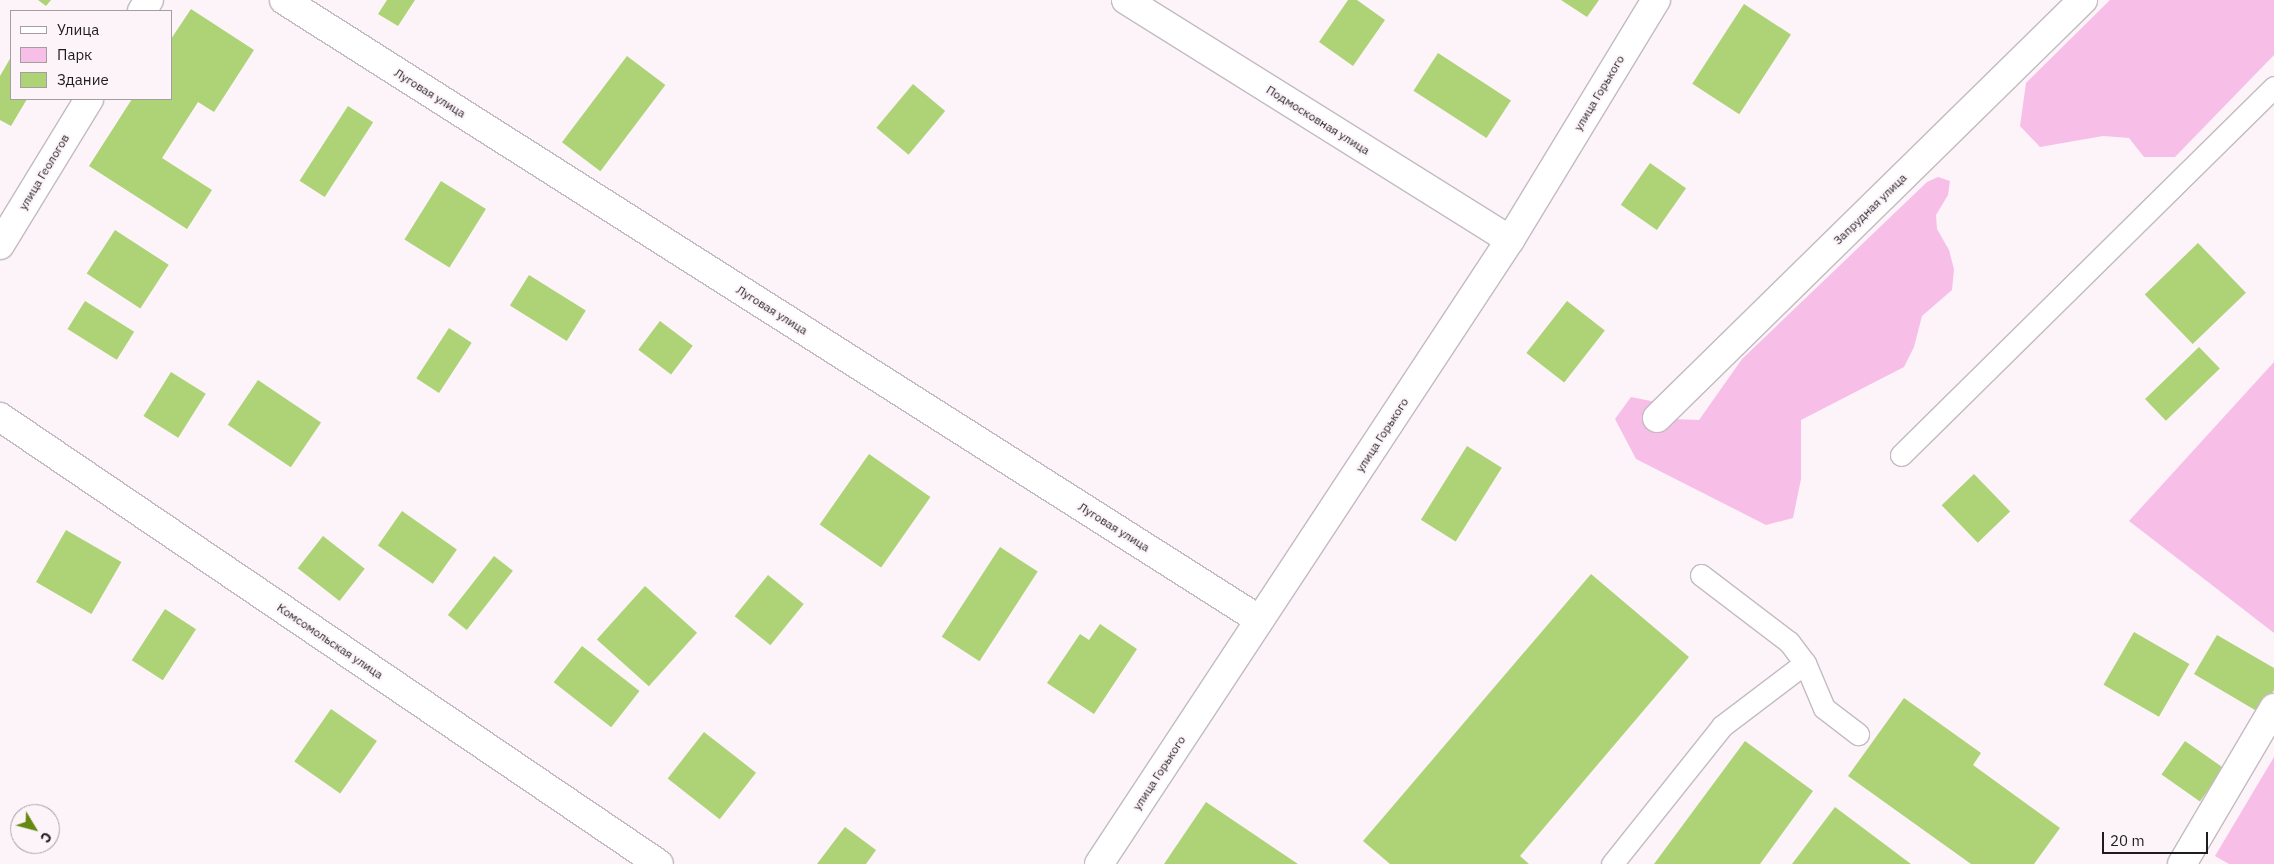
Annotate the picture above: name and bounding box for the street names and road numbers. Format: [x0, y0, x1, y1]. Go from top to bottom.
street label: улица Горького [1571, 53, 1627, 133]
street label: Луговая улица [392, 65, 468, 121]
street label: Подмосковная улица [1264, 82, 1372, 158]
street label: улица Геологов [16, 131, 72, 213]
street label: Запрудная улица [1830, 170, 1910, 248]
street label: Луговая улица [734, 282, 810, 338]
street label: улица Горького [1353, 395, 1411, 475]
street label: Луговая улица [1076, 499, 1152, 555]
street label: Комсомольская улица [274, 600, 386, 682]
street label: улица Горького [1130, 733, 1188, 813]

